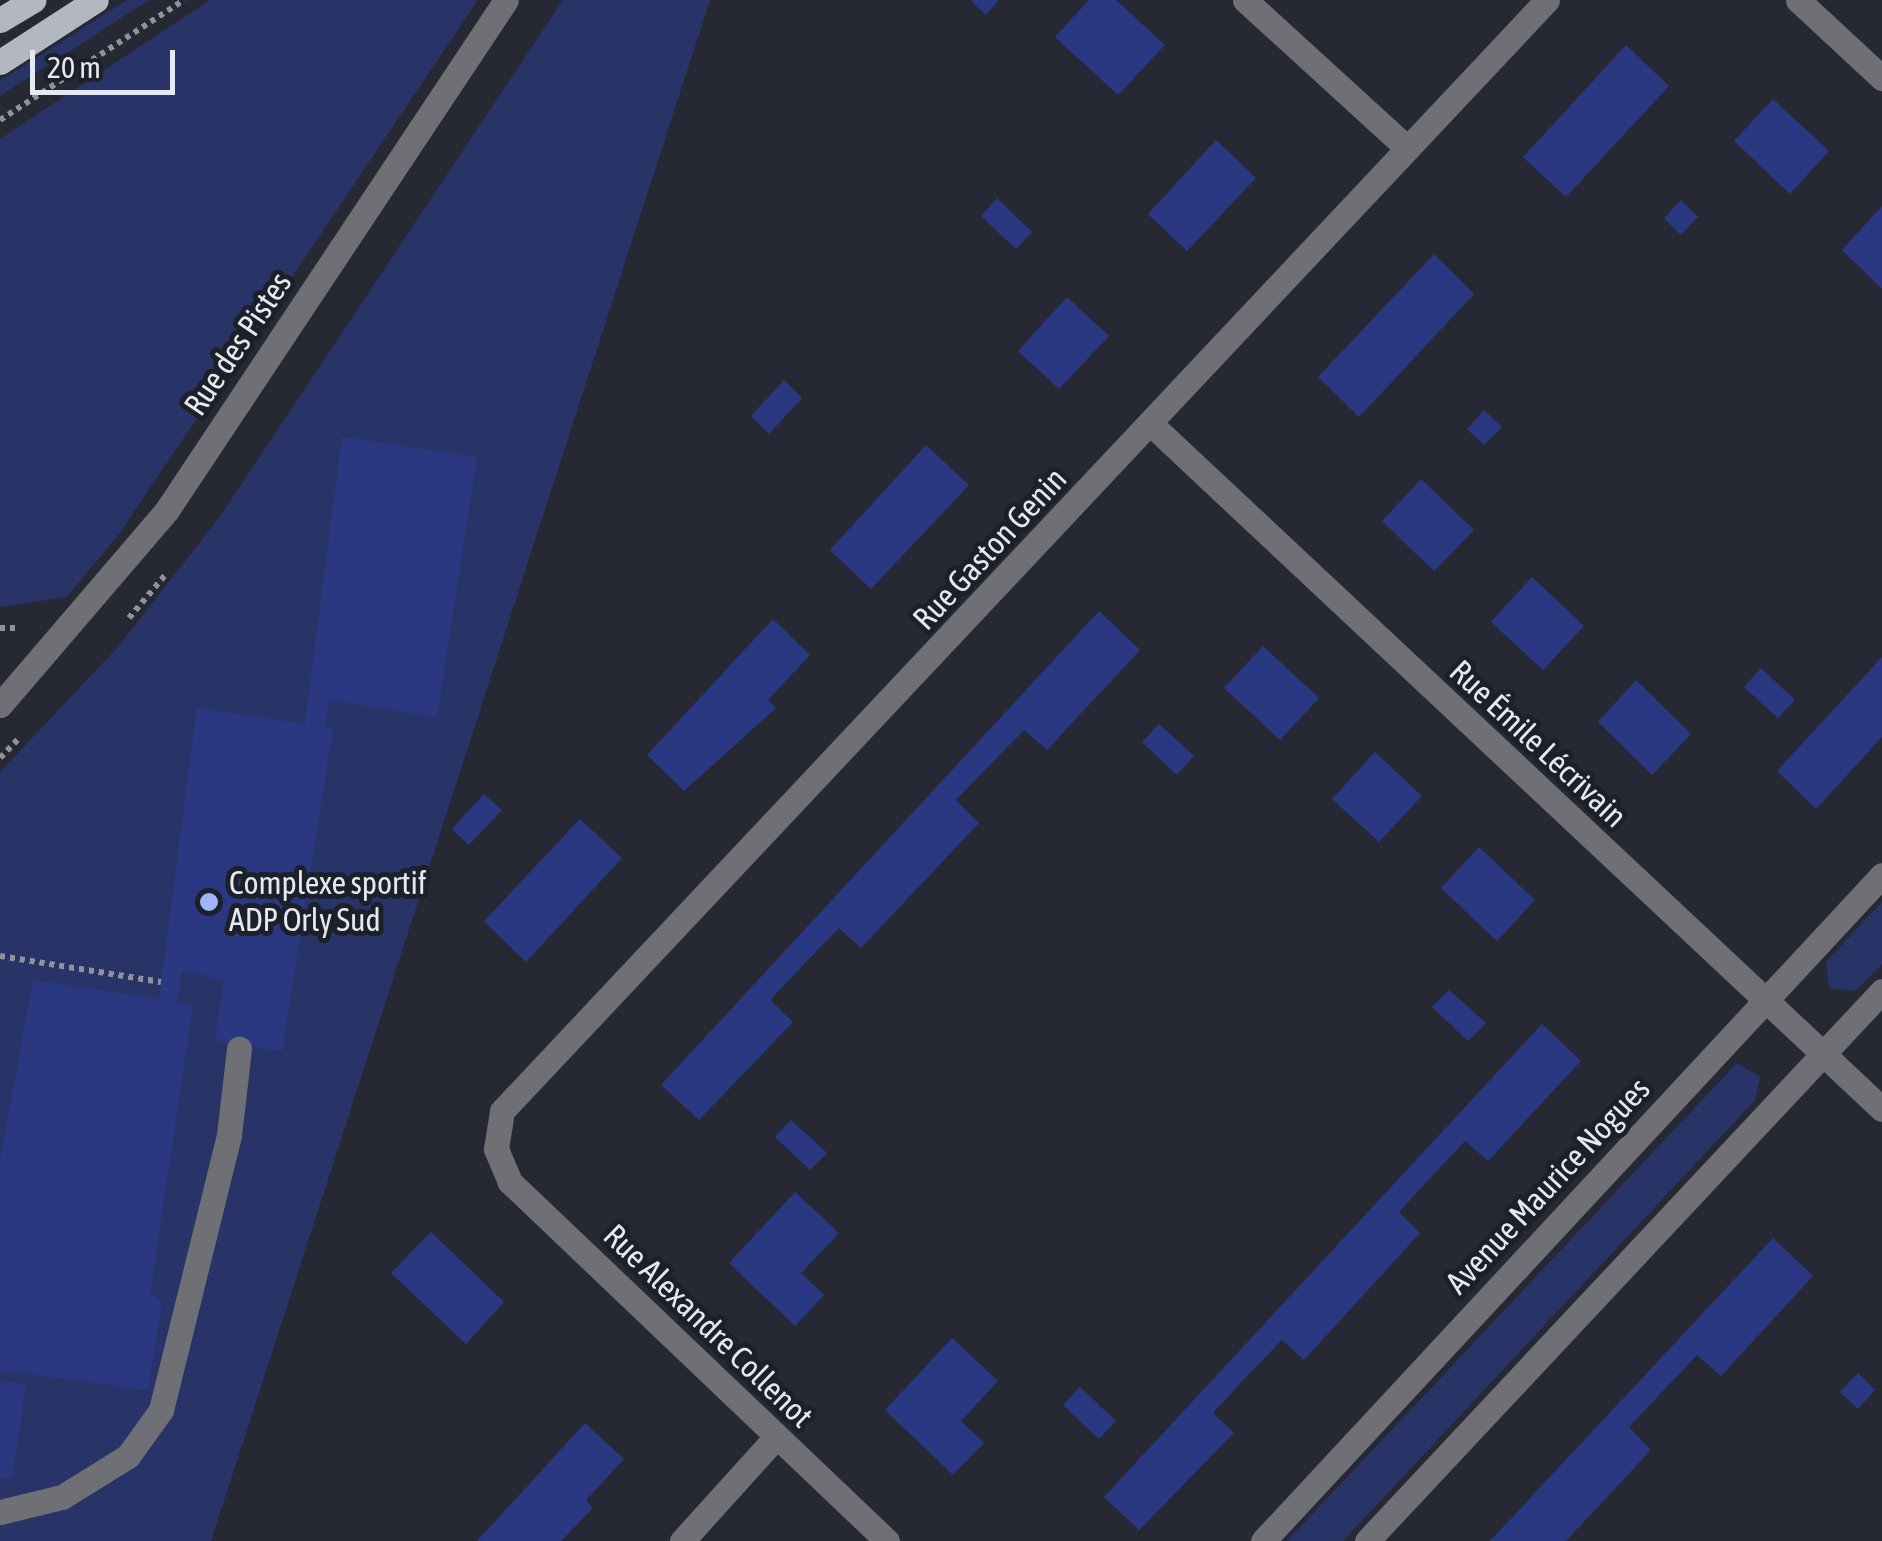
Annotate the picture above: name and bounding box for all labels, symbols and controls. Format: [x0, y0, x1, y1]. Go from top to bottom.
scale bar [35, 30, 180, 92]
text: 20 m [47, 50, 101, 84]
street label: Rue des Pistes [176, 265, 300, 423]
street label: Rue Gaston Genin [905, 460, 1075, 638]
street label: Rue Émile Lécrivain [1442, 652, 1634, 836]
place label: Complexe sportif ADP Orly Sud [229, 865, 427, 940]
marker: Complexe sportif ADP Orly Sud [198, 891, 220, 913]
street label: Avenue Maurice Nogues [1438, 1070, 1658, 1302]
street label: Rue Alexandre Collenot [596, 1216, 820, 1436]

